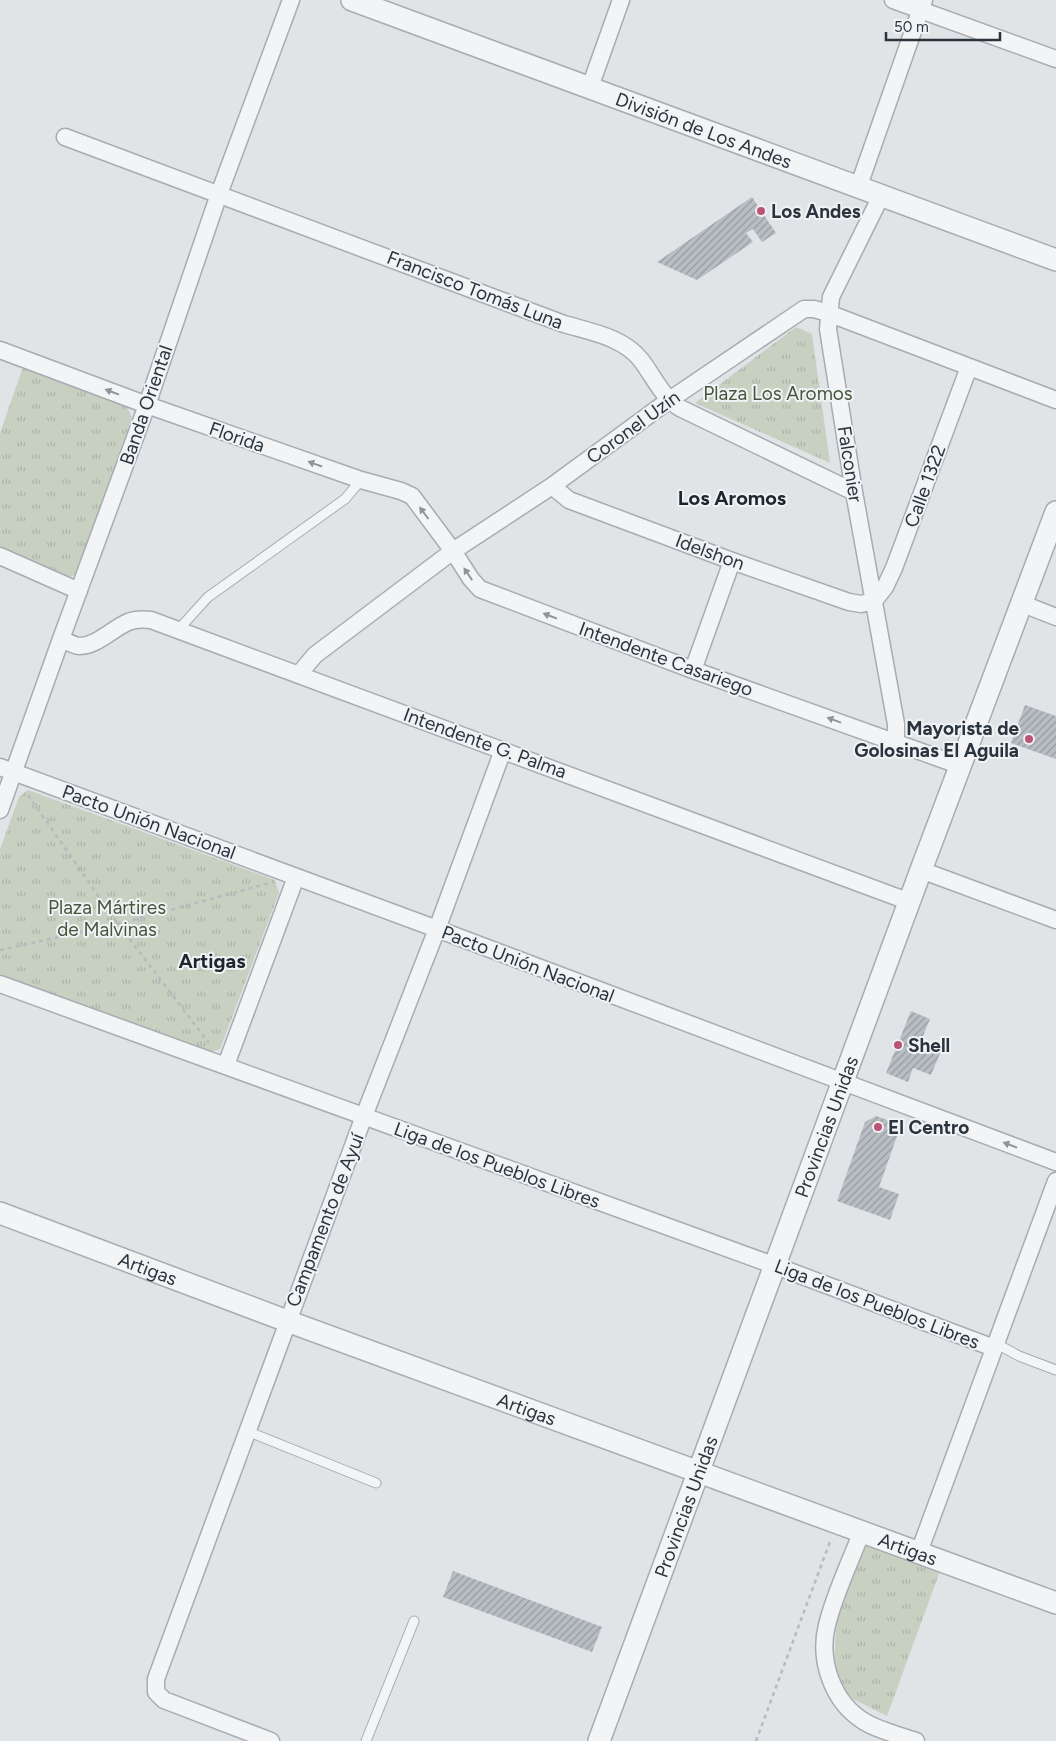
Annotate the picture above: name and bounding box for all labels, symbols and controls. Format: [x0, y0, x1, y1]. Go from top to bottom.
scale bar [886, 10, 1000, 42]
text: 50 m [894, 18, 929, 36]
street label: División de Los Andes [613, 87, 795, 173]
place label: Los Andes [771, 200, 861, 223]
marker: Los Andes [755, 205, 767, 217]
street label: Francisco Tomás Luna [384, 246, 566, 334]
street label: Banda Oriental [115, 342, 177, 468]
park label: Plaza Los Aromos [703, 382, 853, 405]
street label: Coronel Uzín [582, 385, 684, 469]
one-way arrow [105, 388, 120, 395]
street label: Florida [206, 417, 268, 457]
street label: Falconier [833, 424, 867, 504]
street label: Calle 1322 [899, 442, 951, 530]
one-way arrow [307, 460, 322, 468]
district label: Los Aromos [678, 486, 786, 510]
one-way arrow [419, 507, 430, 520]
street label: Idelshon [672, 529, 748, 575]
one-way arrow [463, 567, 473, 581]
one-way arrow [542, 612, 557, 620]
street label: Intendente Casariego [576, 617, 756, 701]
street label: Intendente G. Palma [400, 703, 570, 783]
one-way arrow [826, 716, 841, 724]
place label: Mayorista de Golosinas El Aguila [854, 717, 1019, 762]
marker: Mayorista de Golosinas El Aguila [1023, 733, 1035, 745]
street label: Pacto Unión Nacional [59, 780, 239, 864]
park label: Plaza Mártires de Malvinas [48, 896, 166, 941]
street label: Pacto Unión Nacional [438, 920, 618, 1008]
district label: Artigas [178, 949, 246, 973]
place label: Shell [908, 1034, 950, 1057]
marker: Shell [892, 1039, 904, 1051]
street label: Provincias Unidas [789, 1053, 863, 1201]
place label: El Centro [888, 1116, 969, 1139]
street label: Liga de los Pueblos Libres [391, 1117, 603, 1213]
marker: El Centro [872, 1121, 884, 1133]
street label: Campamento de Ayuí [281, 1128, 369, 1310]
one-way arrow [1003, 1141, 1018, 1148]
street label: Artigas [115, 1247, 180, 1290]
street label: Liga de los Pueblos Libres [771, 1254, 983, 1354]
street label: Artigas [494, 1388, 559, 1430]
street label: Provincias Unidas [649, 1432, 722, 1580]
street label: Artigas [875, 1527, 940, 1570]

